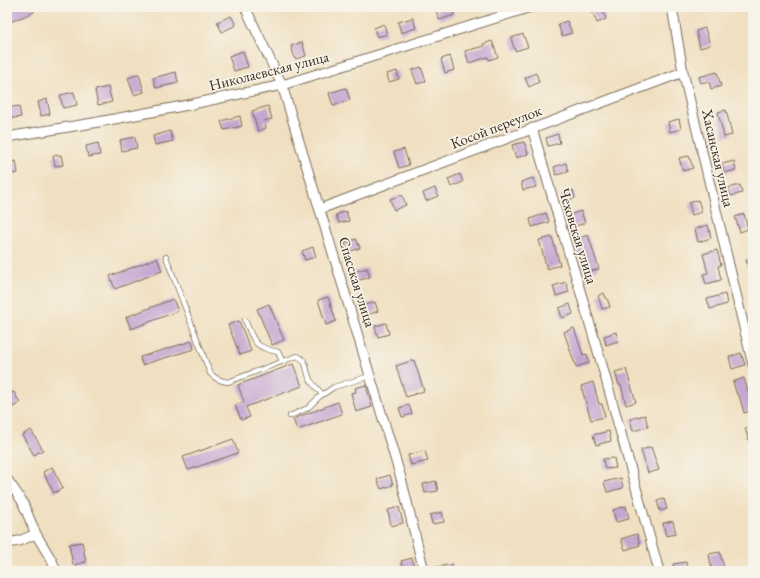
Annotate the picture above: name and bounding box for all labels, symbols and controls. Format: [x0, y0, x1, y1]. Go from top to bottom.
street label: Николаевская улица [207, 46, 331, 95]
street label: Косой переулок [447, 100, 544, 153]
street label: Хасанская улица [698, 106, 739, 209]
street label: Чеховская улица [555, 186, 602, 286]
street label: Спасская улица [335, 234, 380, 329]

